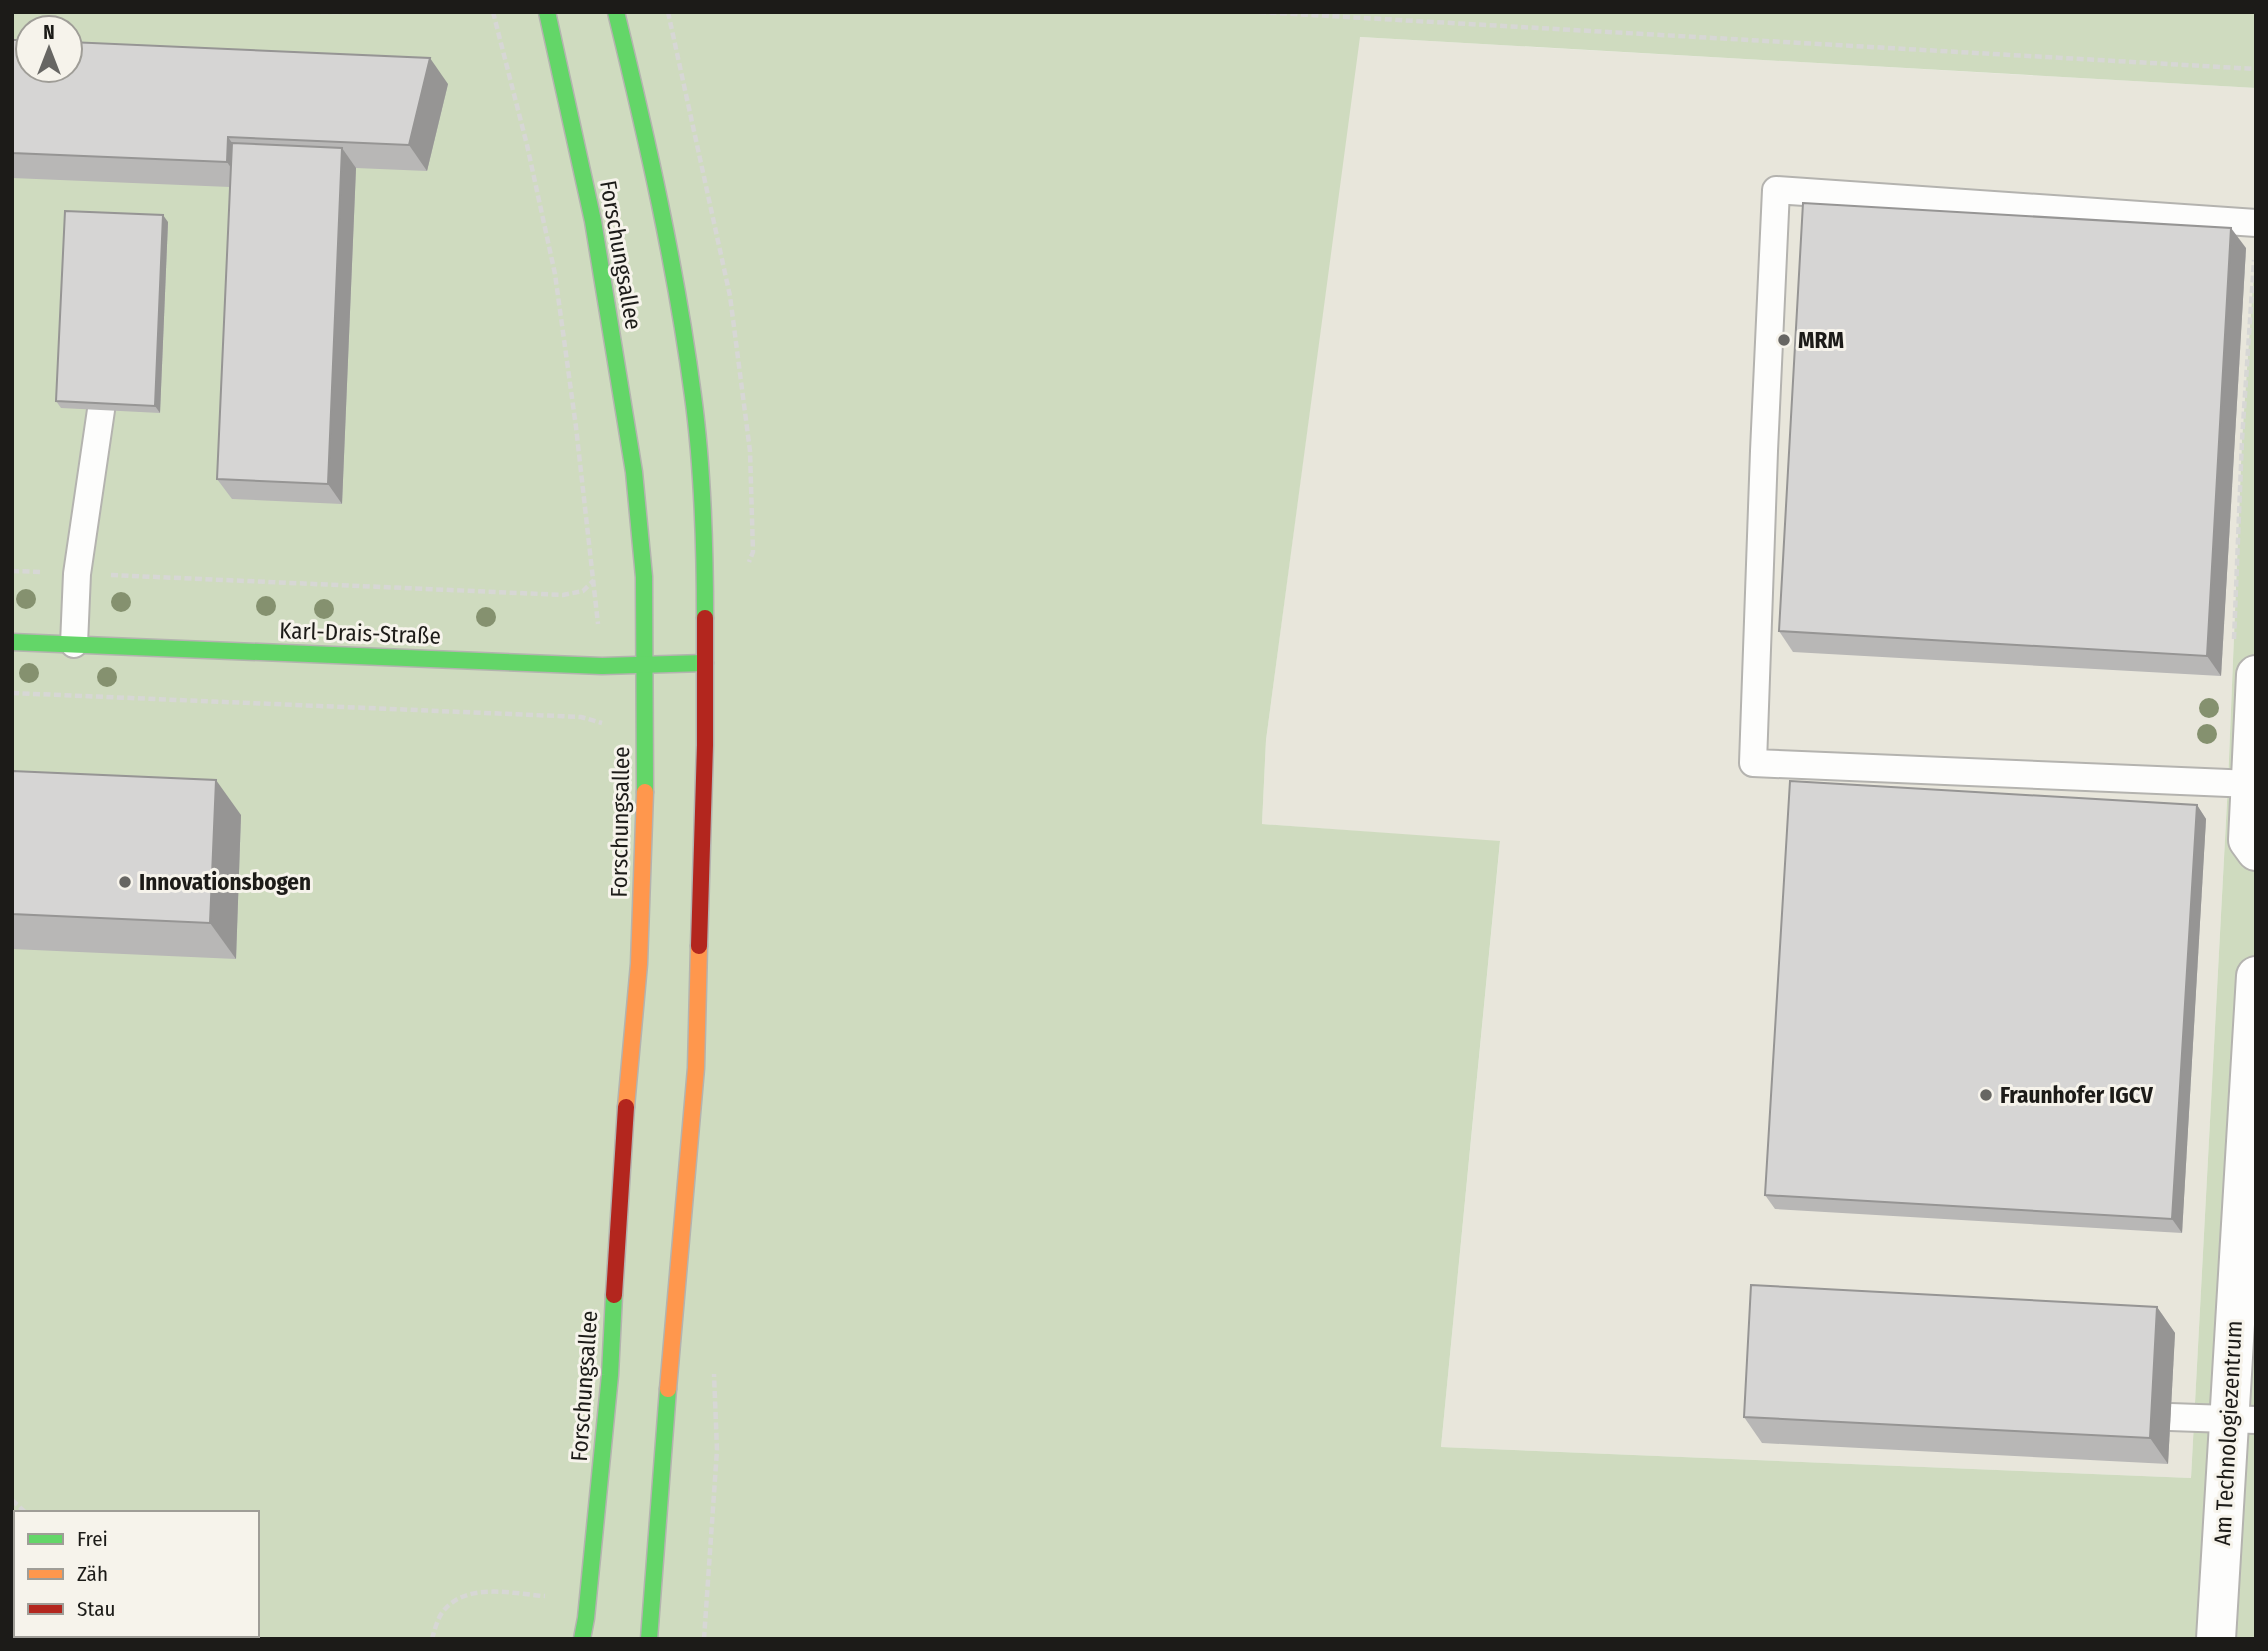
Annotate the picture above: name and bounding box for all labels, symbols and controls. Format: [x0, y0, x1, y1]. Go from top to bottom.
north arrow [14, 14, 84, 84]
text: N [43, 21, 55, 44]
street label: Forschungsallee [594, 178, 648, 332]
place label: MRM [1798, 326, 1844, 354]
marker: MRM [1776, 332, 1792, 348]
street label: Karl-Drais-Straße [279, 616, 441, 650]
street label: Forschungsallee [605, 746, 635, 898]
place label: Innovationsbogen [139, 868, 311, 896]
marker: Innovationsbogen [117, 874, 133, 890]
place label: Fraunhofer IGCV [2000, 1081, 2154, 1109]
marker: Fraunhofer IGCV [1978, 1087, 1994, 1103]
street label: Forschungsallee [565, 1310, 603, 1462]
street label: Am Technologiezentrum [2208, 1320, 2248, 1546]
legend [14, 1511, 259, 1637]
text: Frei [77, 1526, 108, 1552]
text: Zäh [77, 1561, 108, 1587]
text: Stau [77, 1596, 115, 1622]

